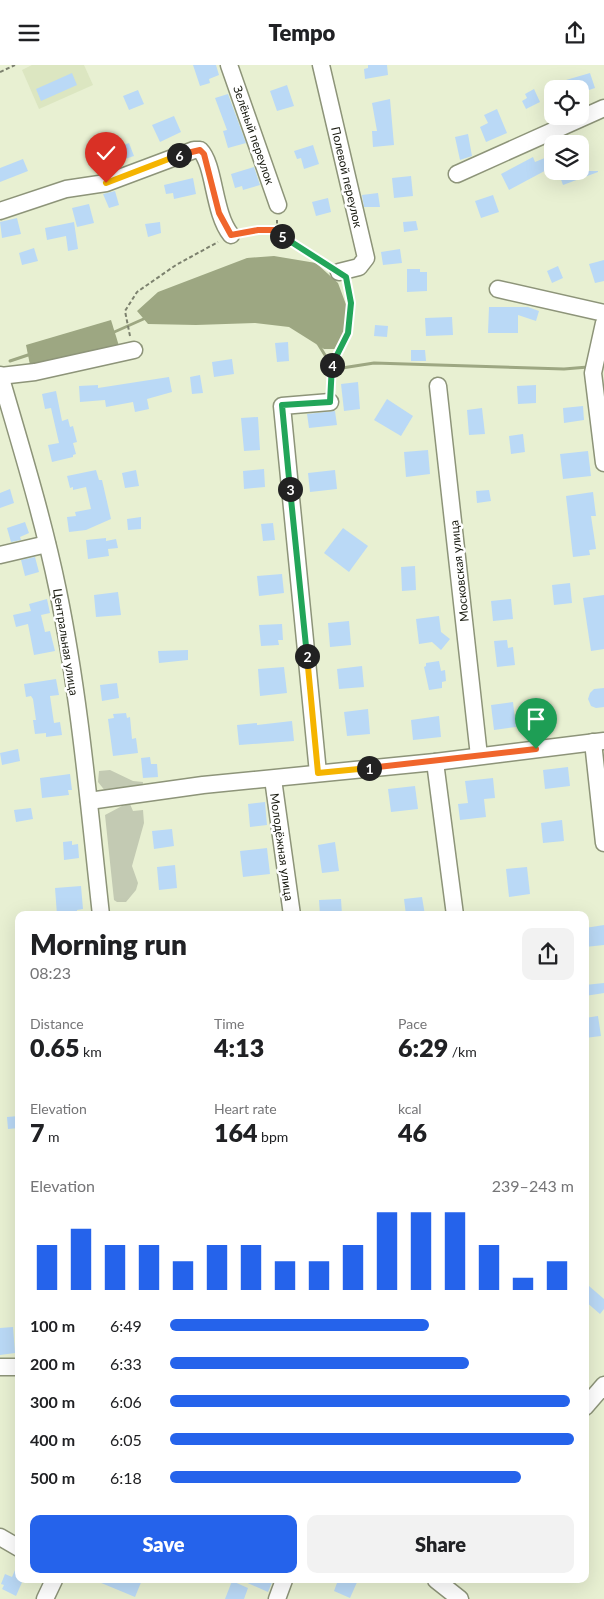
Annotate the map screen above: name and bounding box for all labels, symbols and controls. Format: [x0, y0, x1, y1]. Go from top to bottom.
icon: menu [15, 19, 43, 47]
text: Tempo [269, 19, 335, 46]
icon: share [561, 19, 589, 47]
map controls [544, 80, 589, 180]
button: locate [544, 80, 589, 125]
street label: Зелёный переулок [230, 84, 278, 187]
street label: Полевой переулок [328, 125, 366, 230]
pin [85, 132, 127, 183]
button: layers [544, 135, 589, 180]
icon: check [92, 139, 120, 167]
pin: 6 [166, 143, 192, 167]
text: 6 [175, 147, 184, 164]
pin: 5 [270, 223, 294, 249]
text: 5 [278, 228, 287, 245]
pin: 4 [320, 353, 344, 377]
text: 4 [328, 357, 337, 374]
pin: 3 [278, 477, 302, 501]
text: 3 [286, 481, 295, 498]
street label: Московская улица [446, 520, 472, 622]
street label: Центральная улица [50, 587, 82, 697]
pin: 2 [294, 643, 320, 669]
text: 2 [303, 648, 312, 665]
pin [515, 698, 557, 749]
icon: arrive [522, 705, 550, 733]
pin: 1 [356, 755, 382, 781]
text: 1 [365, 760, 374, 777]
street label: Молодёжная улица [267, 792, 297, 902]
text: Morning run [30, 927, 187, 961]
button: share [522, 928, 574, 980]
text: 08:23 [30, 963, 71, 982]
text: Distance [30, 1015, 84, 1032]
text: Time [214, 1015, 245, 1032]
text: Pace [398, 1015, 427, 1032]
text: 0.65 [30, 1032, 79, 1062]
text: 4:13 [214, 1032, 264, 1062]
text: 6:29 [398, 1032, 448, 1062]
text: km [79, 1043, 102, 1060]
text: /km [448, 1043, 477, 1060]
text: Elevation [30, 1100, 87, 1117]
text: Heart rate [214, 1100, 277, 1117]
text: kcal [398, 1100, 422, 1117]
text: 7 [30, 1117, 45, 1147]
text: 164 [214, 1117, 258, 1147]
text: 46 [398, 1117, 427, 1147]
text: m [45, 1128, 60, 1145]
text: bpm [258, 1128, 288, 1145]
text: Elevation [30, 1176, 95, 1195]
text: 239–243 m [492, 1176, 574, 1195]
text: 100 m [30, 1316, 75, 1335]
text: 6:49 [110, 1316, 142, 1335]
text: 200 m [30, 1354, 75, 1373]
text: 6:33 [110, 1354, 142, 1373]
text: 300 m [30, 1392, 75, 1411]
text: 6:06 [110, 1392, 142, 1411]
text: 400 m [30, 1430, 75, 1449]
text: 6:05 [110, 1430, 142, 1449]
text: 500 m [30, 1468, 75, 1487]
text: 6:18 [110, 1468, 142, 1487]
button: Save [30, 1515, 297, 1573]
button: Share [307, 1515, 574, 1573]

